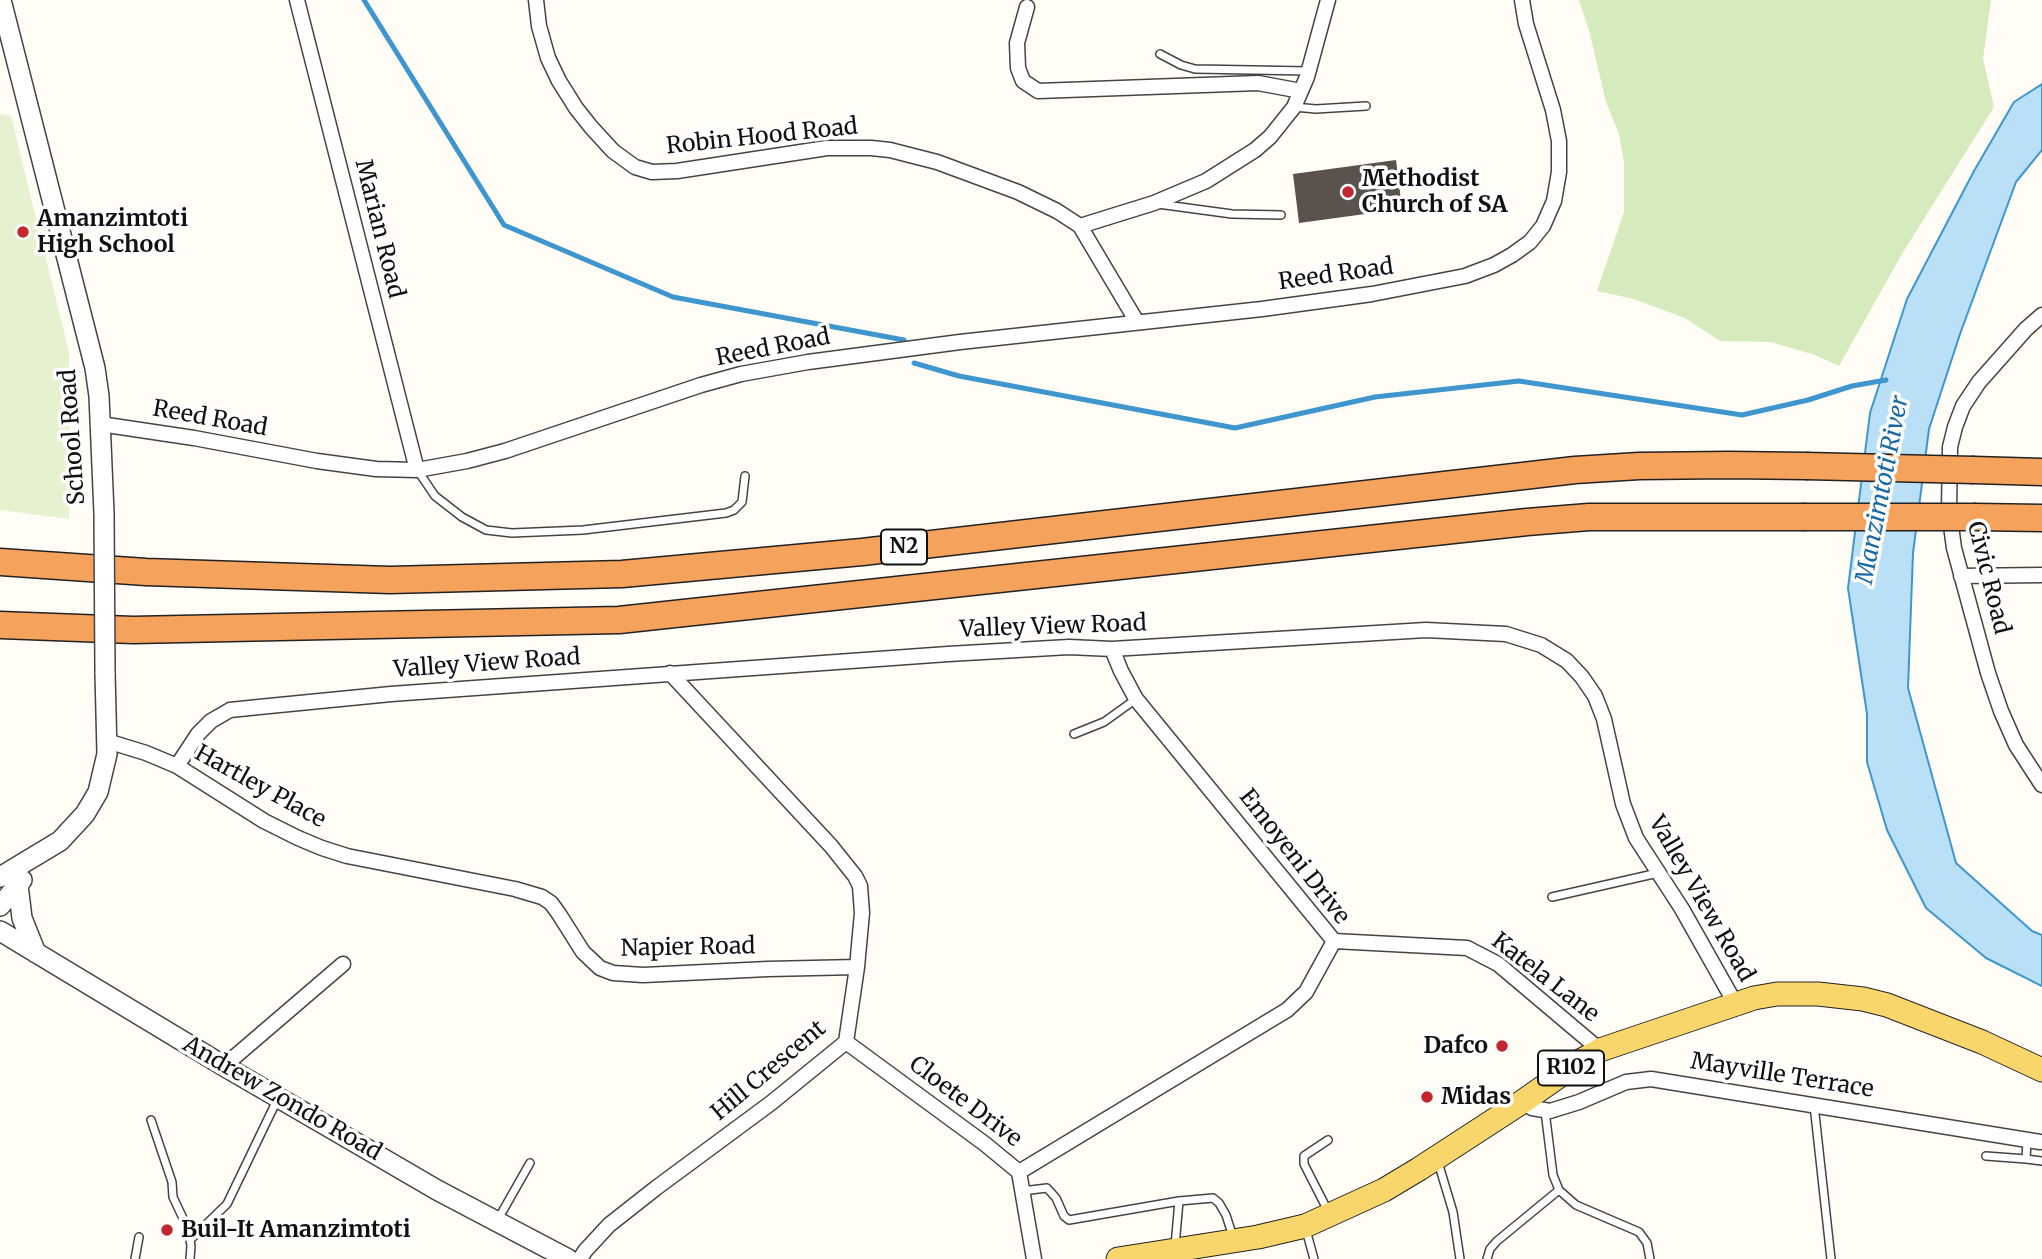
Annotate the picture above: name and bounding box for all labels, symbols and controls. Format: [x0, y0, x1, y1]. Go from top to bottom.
street label: Robin Hood Road [665, 113, 859, 161]
street label: Marian Road [348, 157, 410, 301]
place label: Methodist Church of SA [1362, 165, 1508, 219]
marker: Methodist Church of SA [1340, 184, 1356, 200]
place label: Amanzimtoti High School [37, 205, 188, 259]
marker: Amanzimtoti High School [15, 224, 31, 240]
street label: Reed Road [1277, 253, 1395, 297]
street label: Reed Road [714, 323, 832, 373]
street label: School Road [54, 368, 92, 506]
water label: Manzimtoti River [1851, 394, 1915, 586]
street label: Reed Road [151, 395, 269, 443]
street label: Civic Road [1961, 519, 2015, 637]
road number: N2 [881, 530, 927, 564]
street label: Valley View Road [959, 610, 1147, 644]
street label: Valley View Road [393, 644, 581, 684]
street label: Hartley Place [190, 740, 330, 834]
street label: Emoyeni Drive [1233, 784, 1355, 930]
street label: Valley View Road [1642, 811, 1760, 987]
street label: Katela Lane [1486, 928, 1604, 1028]
street label: Napier Road [620, 933, 756, 963]
street label: Hill Crescent [706, 1015, 832, 1127]
street label: Andrew Zondo Road [178, 1031, 386, 1167]
place label: Dafco [1424, 1032, 1488, 1060]
marker: Dafco [1494, 1038, 1510, 1054]
street label: Mayville Terrace [1689, 1048, 1875, 1104]
road number: R102 [1538, 1050, 1604, 1086]
street label: Cloete Drive [903, 1051, 1027, 1153]
place label: Midas [1441, 1083, 1511, 1111]
marker: Midas [1419, 1089, 1435, 1105]
place label: Buil-It Amanzimtoti [181, 1216, 411, 1244]
marker: Buil-It Amanzimtoti [159, 1222, 175, 1238]

